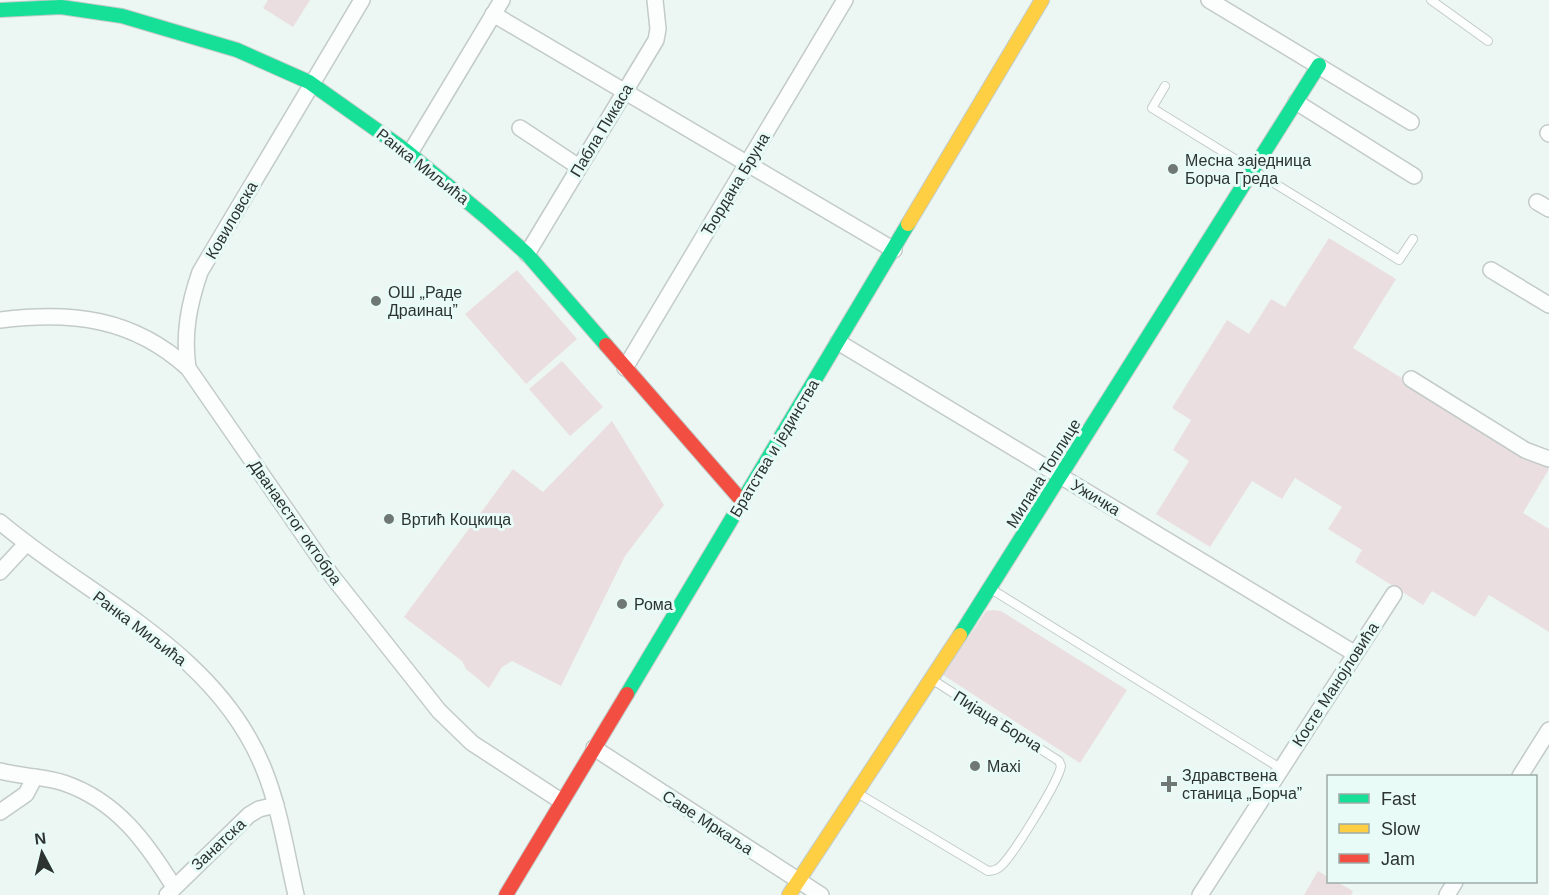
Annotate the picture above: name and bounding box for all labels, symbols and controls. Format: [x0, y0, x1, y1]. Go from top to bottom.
street label: Пабла Пикаса [567, 81, 636, 180]
street label: Ранка Миљића [373, 125, 472, 208]
street label: Ђордана Бруна [698, 130, 773, 239]
place label: Месна заједница Борча Греда [1185, 152, 1311, 187]
marker: Месна заједница Борча Греда [1166, 162, 1180, 176]
street label: Ковиловска [202, 178, 261, 262]
place label: ОШ „Раде Драинац” [388, 284, 462, 319]
marker: ОШ „Раде Драинац” [369, 294, 383, 308]
street label: Братства и јединства [727, 376, 822, 520]
street label: Милана Топлице [1003, 416, 1084, 531]
street label: Дванаестог октобра [246, 457, 345, 588]
street label: Ужичка [1068, 476, 1123, 519]
place label: Вртић Коцкица [401, 511, 511, 528]
marker: Вртић Коцкица [382, 512, 396, 526]
street label: Ранка Миљића [90, 588, 190, 669]
place label: Рома [634, 596, 673, 613]
marker: Рома [615, 597, 629, 611]
street label: Косте Манојловића [1289, 619, 1382, 749]
street label: Пијаца Борча [951, 688, 1045, 755]
place label: Maxi [987, 758, 1021, 775]
marker: Maxi [968, 759, 982, 773]
place label: Здравствена станица „Борча” [1182, 767, 1302, 802]
marker: Здравствена станица „Борча” [1160, 775, 1178, 793]
legend [1327, 775, 1537, 883]
street label: Саве Мркаља [659, 787, 756, 858]
text: Fast [1381, 789, 1416, 809]
street label: Занатска [188, 815, 249, 874]
text: Slow [1381, 819, 1421, 839]
north arrow [12, 823, 72, 883]
text: N [33, 829, 47, 848]
text: Jam [1381, 849, 1415, 869]

